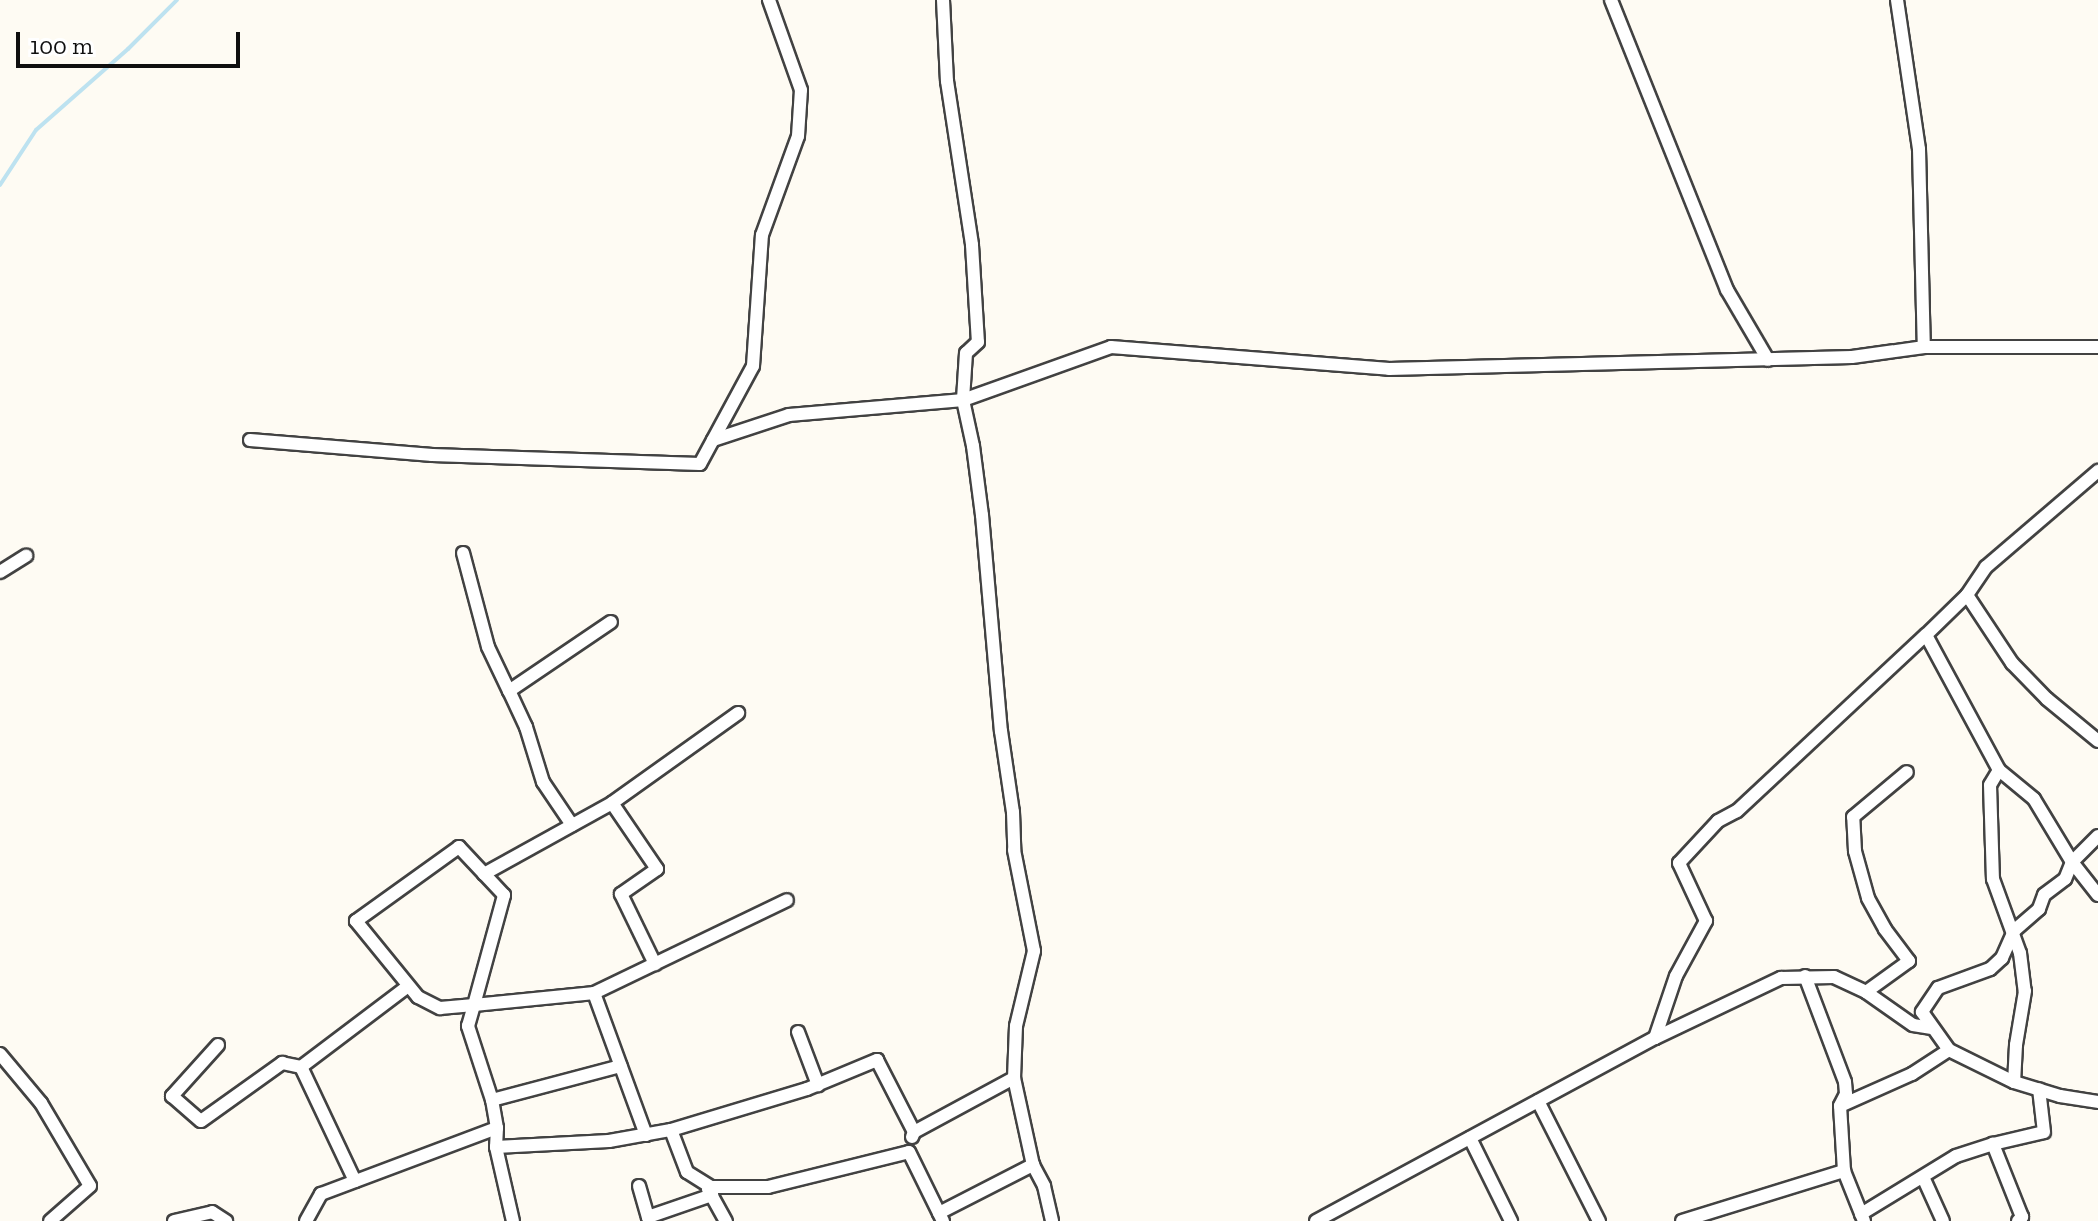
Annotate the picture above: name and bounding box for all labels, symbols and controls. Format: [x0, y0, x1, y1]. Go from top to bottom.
scale bar [20, 16, 244, 66]
text: 100 m [30, 31, 93, 60]

